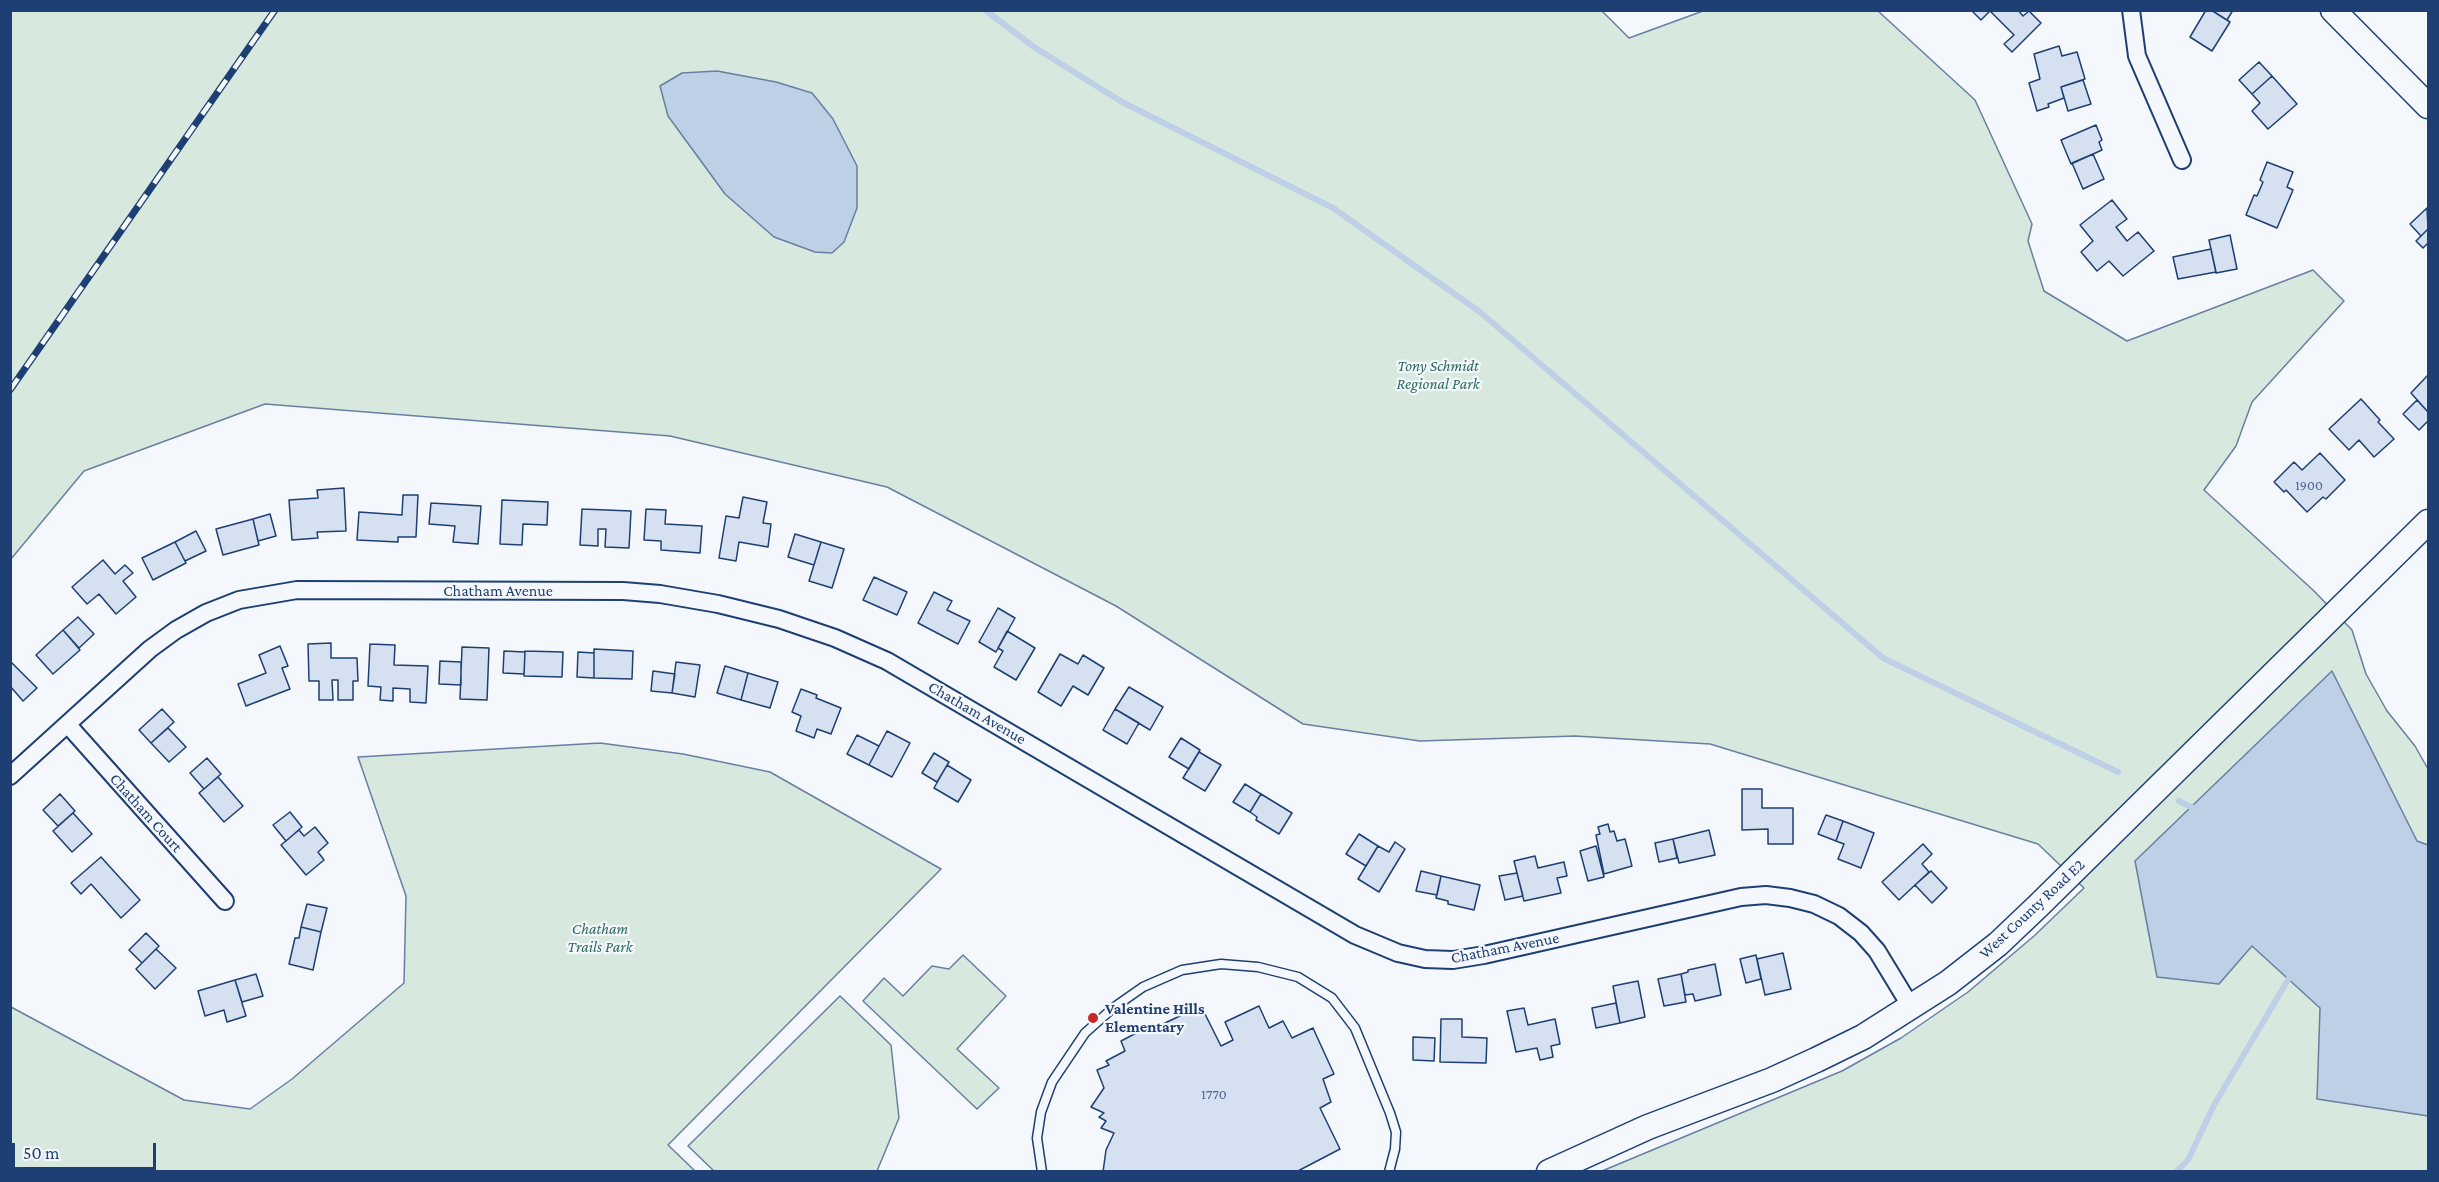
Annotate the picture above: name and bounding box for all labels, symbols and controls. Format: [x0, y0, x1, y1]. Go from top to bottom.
park label: Tony Schmidt Regional Park [1396, 356, 1480, 394]
house number: 1900 [2295, 478, 2323, 494]
street label: Chatham Avenue [443, 581, 553, 601]
street label: Chatham Avenue [925, 677, 1029, 749]
street label: Chatham Court [106, 770, 186, 856]
street label: West County Road E2 [1975, 855, 2089, 963]
park label: Chatham Trails Park [567, 919, 633, 957]
street label: Chatham Avenue [1449, 928, 1561, 968]
place label: Valentine Hills Elementary [1105, 999, 1204, 1037]
marker: Valentine Hills Elementary [1086, 1011, 1100, 1025]
house number: 1770 [1201, 1087, 1227, 1103]
scale bar [15, 1131, 159, 1169]
text: 50 m [23, 1143, 60, 1163]

